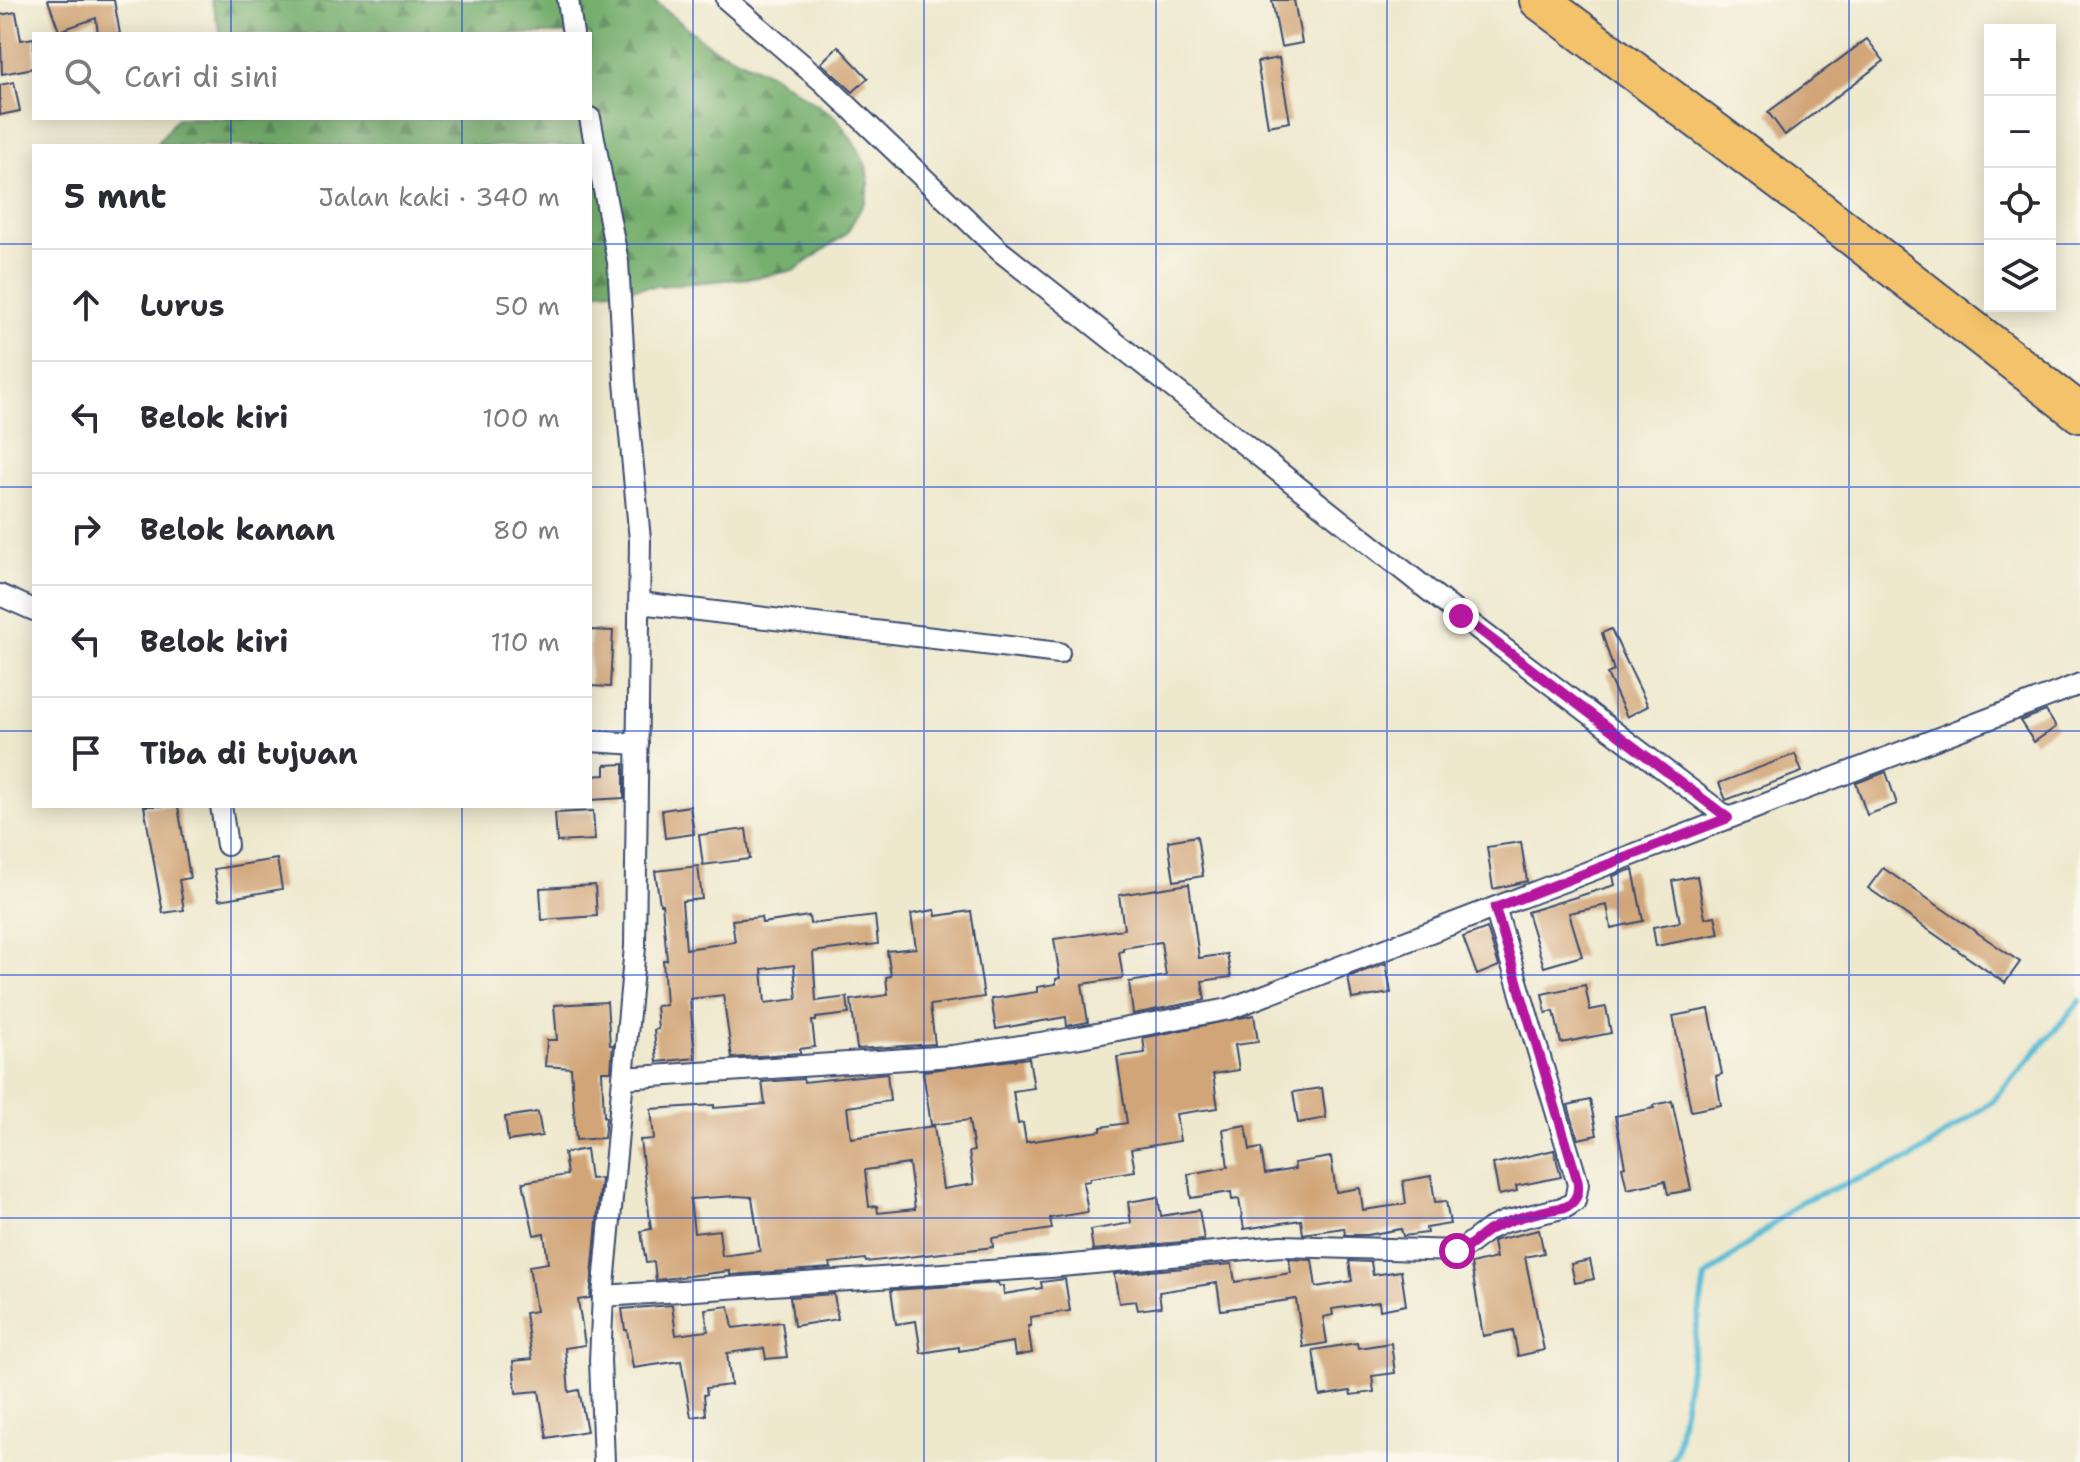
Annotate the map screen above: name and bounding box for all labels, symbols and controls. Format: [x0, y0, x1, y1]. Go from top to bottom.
map controls [1984, 24, 2056, 312]
button: + [1984, 24, 2056, 96]
search box [32, 32, 592, 120]
icon: search [60, 54, 104, 98]
text: Cari di sini [124, 56, 279, 97]
button: − [1984, 96, 2056, 168]
button: locate [1984, 168, 2056, 240]
text: 5 mnt [64, 173, 167, 219]
text: Jalan kaki · 340 m [318, 179, 560, 214]
button: layers [1984, 240, 2056, 312]
icon: ahead [64, 283, 108, 327]
text: Lurus [140, 285, 225, 326]
text: 50 m [495, 288, 560, 323]
icon: left [64, 395, 108, 439]
text: Belok kiri [140, 397, 288, 438]
text: 100 m [482, 400, 560, 435]
icon: right [64, 507, 108, 551]
text: Belok kanan [140, 509, 335, 550]
text: 80 m [493, 512, 560, 547]
route end [1443, 598, 1479, 634]
icon: left [64, 619, 108, 663]
text: Belok kiri [140, 621, 288, 662]
text: 110 m [490, 624, 560, 659]
icon: arrive [64, 731, 108, 775]
text: Tiba di tujuan [140, 733, 358, 774]
route start [1439, 1233, 1475, 1269]

